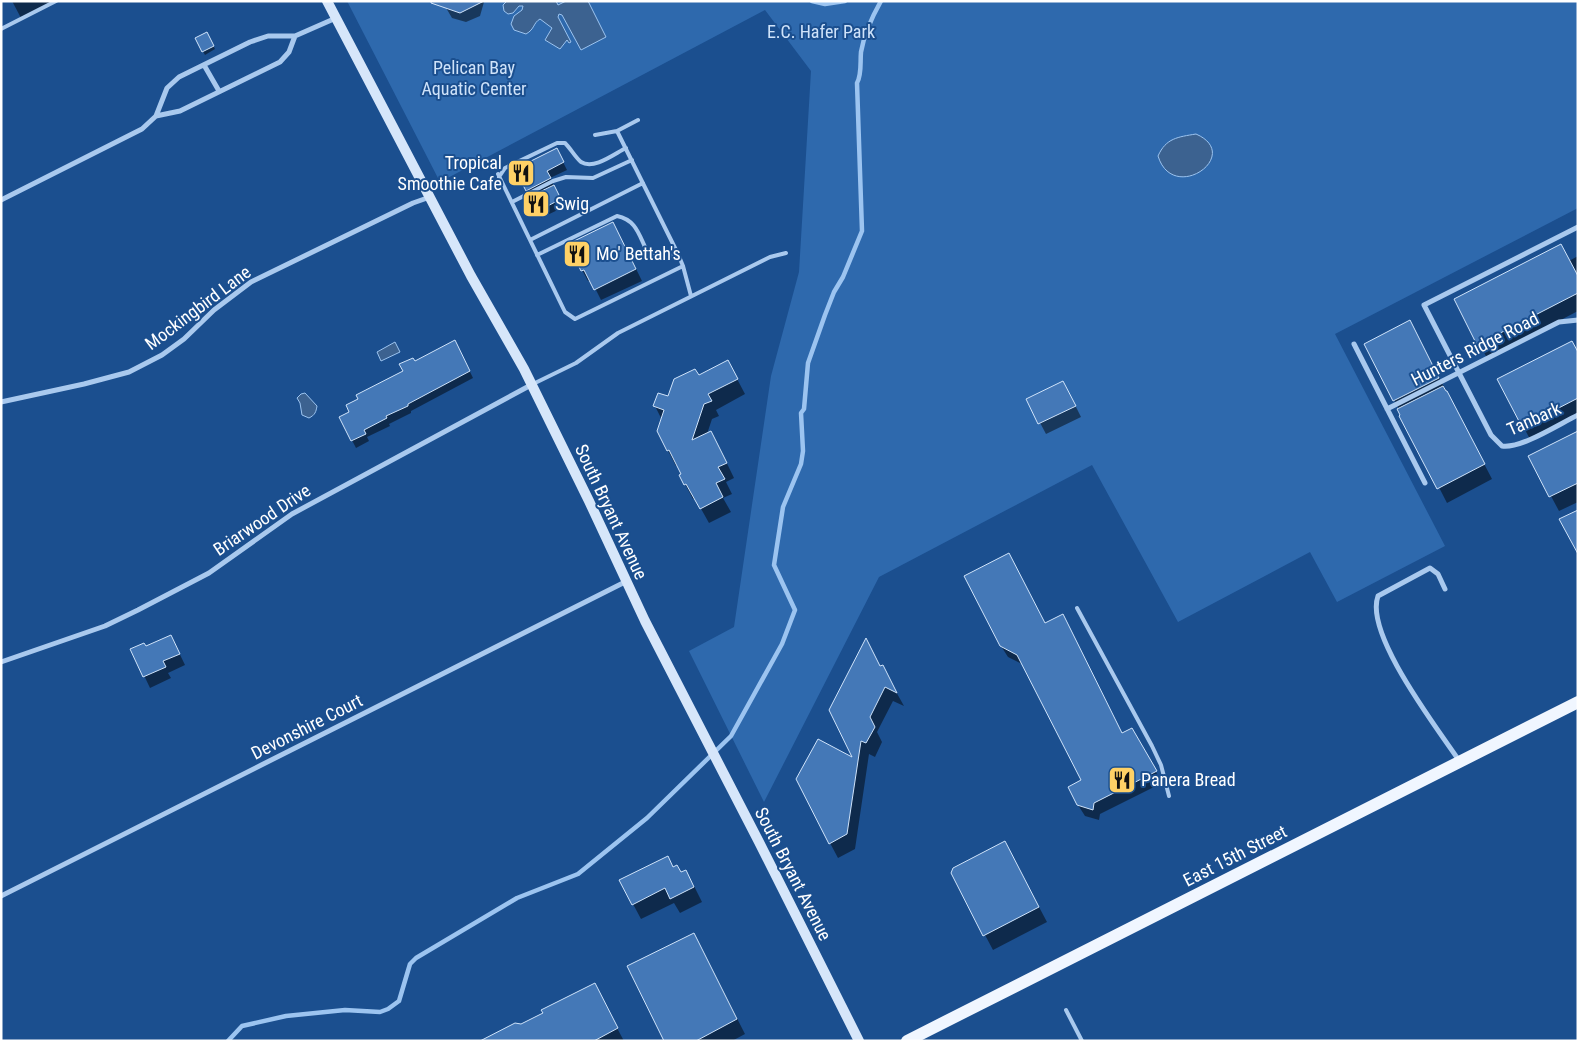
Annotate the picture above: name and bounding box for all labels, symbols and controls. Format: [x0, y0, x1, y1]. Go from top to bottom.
park label: E.C. Hafer Park [767, 21, 875, 42]
park label: Pelican Bay Aquatic Center [421, 57, 527, 99]
place label: Tropical Smoothie Cafe [398, 152, 502, 194]
restaurant icon: Tropical Smoothie Cafe [506, 158, 536, 188]
restaurant icon: Swig [521, 189, 551, 219]
place label: Swig [555, 193, 589, 214]
restaurant icon: Mo' Bettah's [562, 239, 592, 269]
place label: Mo' Bettah's [596, 243, 681, 264]
street label: Mockingbird Lane [141, 261, 255, 354]
street label: Hunters Ridge Road [1407, 307, 1542, 390]
street label: Tanbark [1504, 397, 1564, 440]
street label: South Bryant Avenue [571, 441, 652, 583]
street label: Briarwood Drive [209, 479, 314, 560]
street label: Devonshire Court [248, 689, 366, 764]
restaurant icon: Panera Bread [1107, 765, 1137, 795]
place label: Panera Bread [1141, 769, 1236, 790]
street label: South Bryant Avenue [751, 804, 836, 944]
street label: East 15th Street [1180, 820, 1290, 891]

